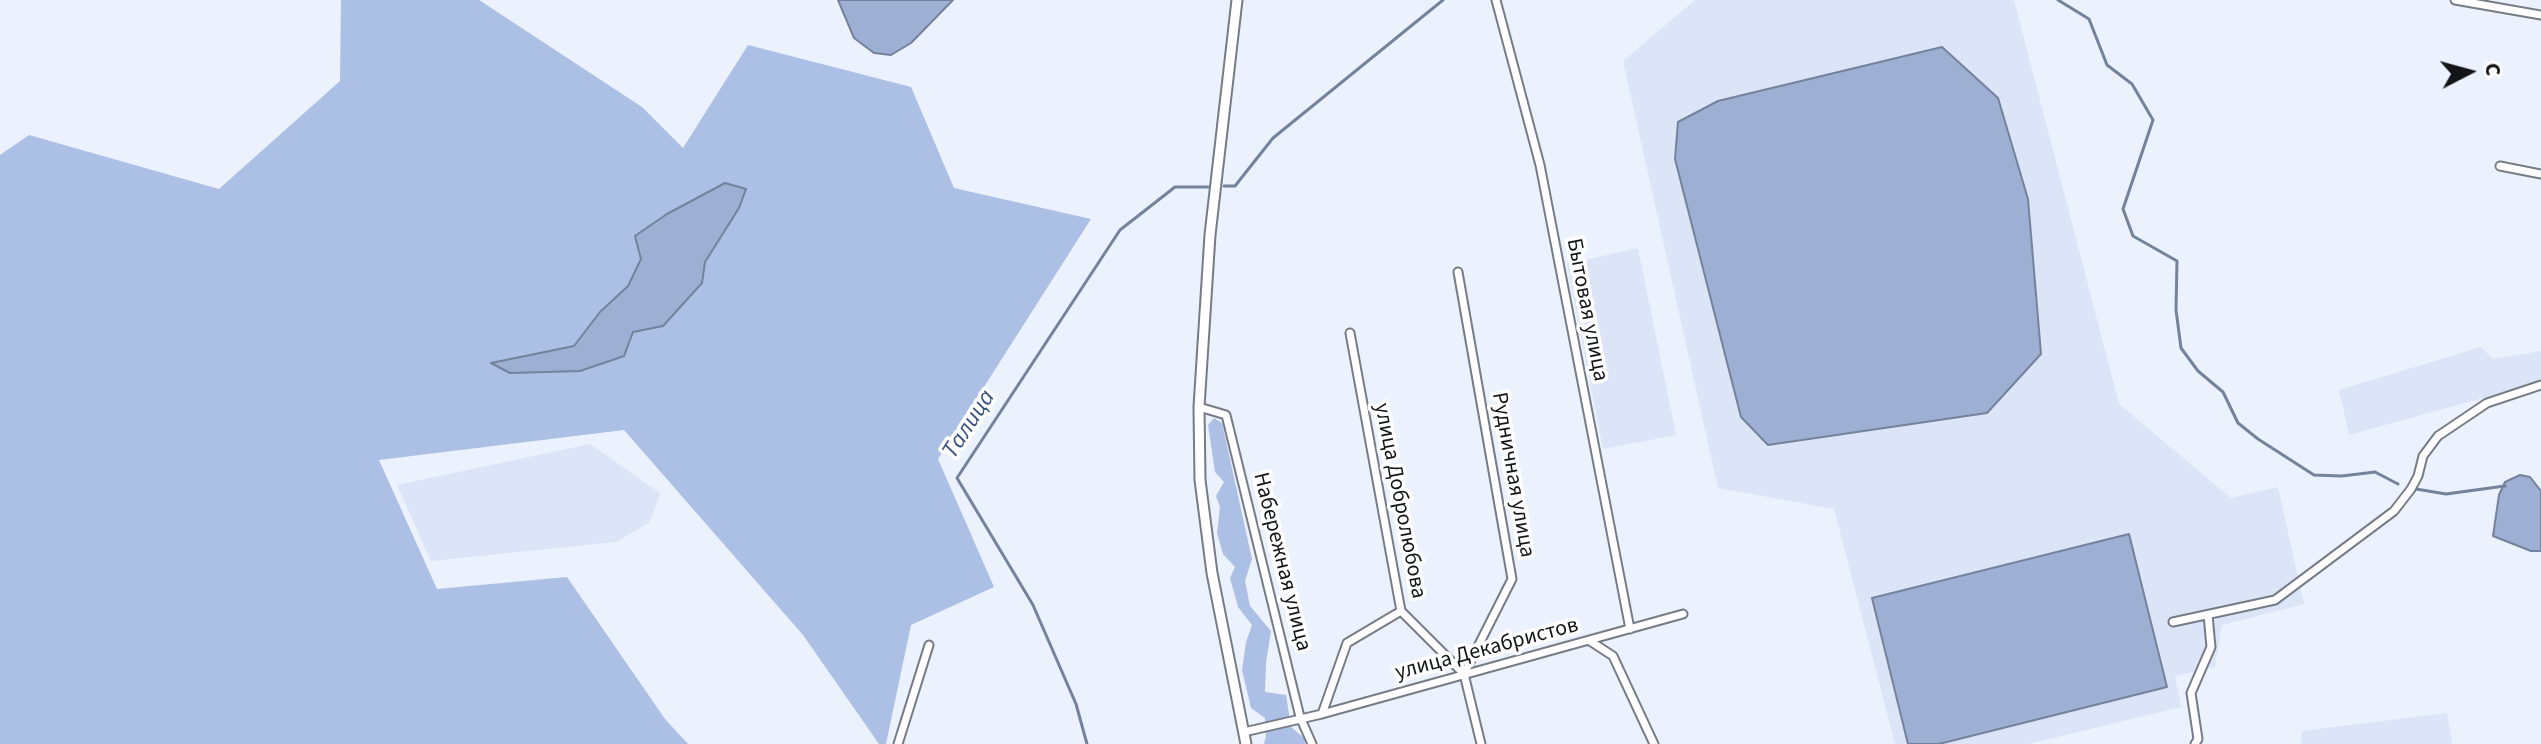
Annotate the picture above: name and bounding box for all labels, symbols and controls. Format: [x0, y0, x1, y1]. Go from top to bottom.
north arrow [2429, 32, 2509, 112]
text: С [2476, 61, 2509, 78]
street label: Бытовая улица [1559, 236, 1613, 384]
water label: Талица [937, 385, 1003, 465]
street label: Рудничная улица [1484, 390, 1540, 560]
street label: улица Добролюбова [1367, 401, 1431, 601]
street label: Набережная улица [1246, 470, 1316, 654]
street label: улица Декабристов [1393, 613, 1581, 687]

